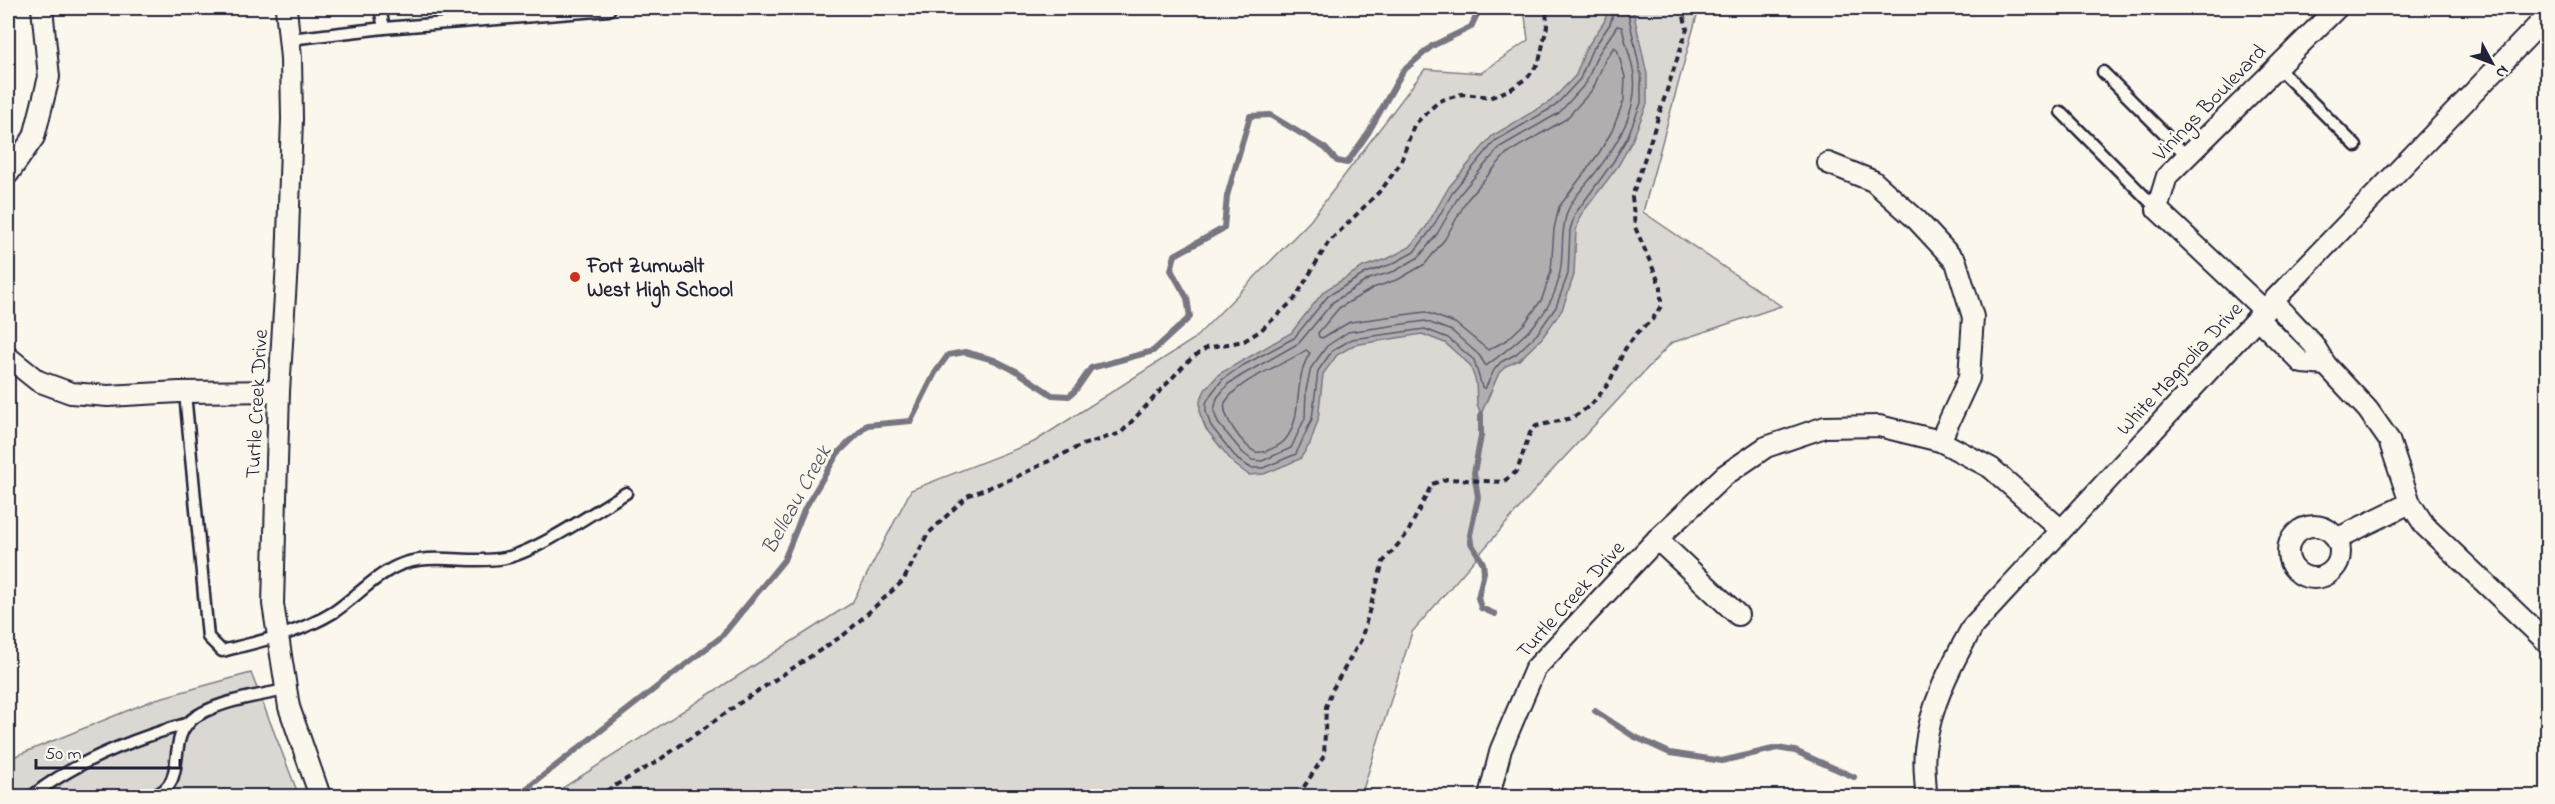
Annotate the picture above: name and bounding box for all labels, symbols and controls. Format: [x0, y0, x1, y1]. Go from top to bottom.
north arrow [2462, 33, 2522, 93]
street label: Vinings Boulevard [2146, 38, 2276, 171]
text: N [2489, 60, 2514, 84]
place label: Fort Zumwalt West High School [586, 252, 733, 308]
marker: Fort Zumwalt West High School [568, 270, 582, 284]
street label: White Magnolia Drive [2110, 295, 2253, 444]
street label: Turtle Creek Drive [239, 328, 277, 480]
water label: Belleau Creek [755, 439, 841, 561]
street label: Turtle Creek Drive [1510, 534, 1633, 666]
scale bar [36, 732, 180, 770]
text: 50 m [45, 742, 82, 768]

